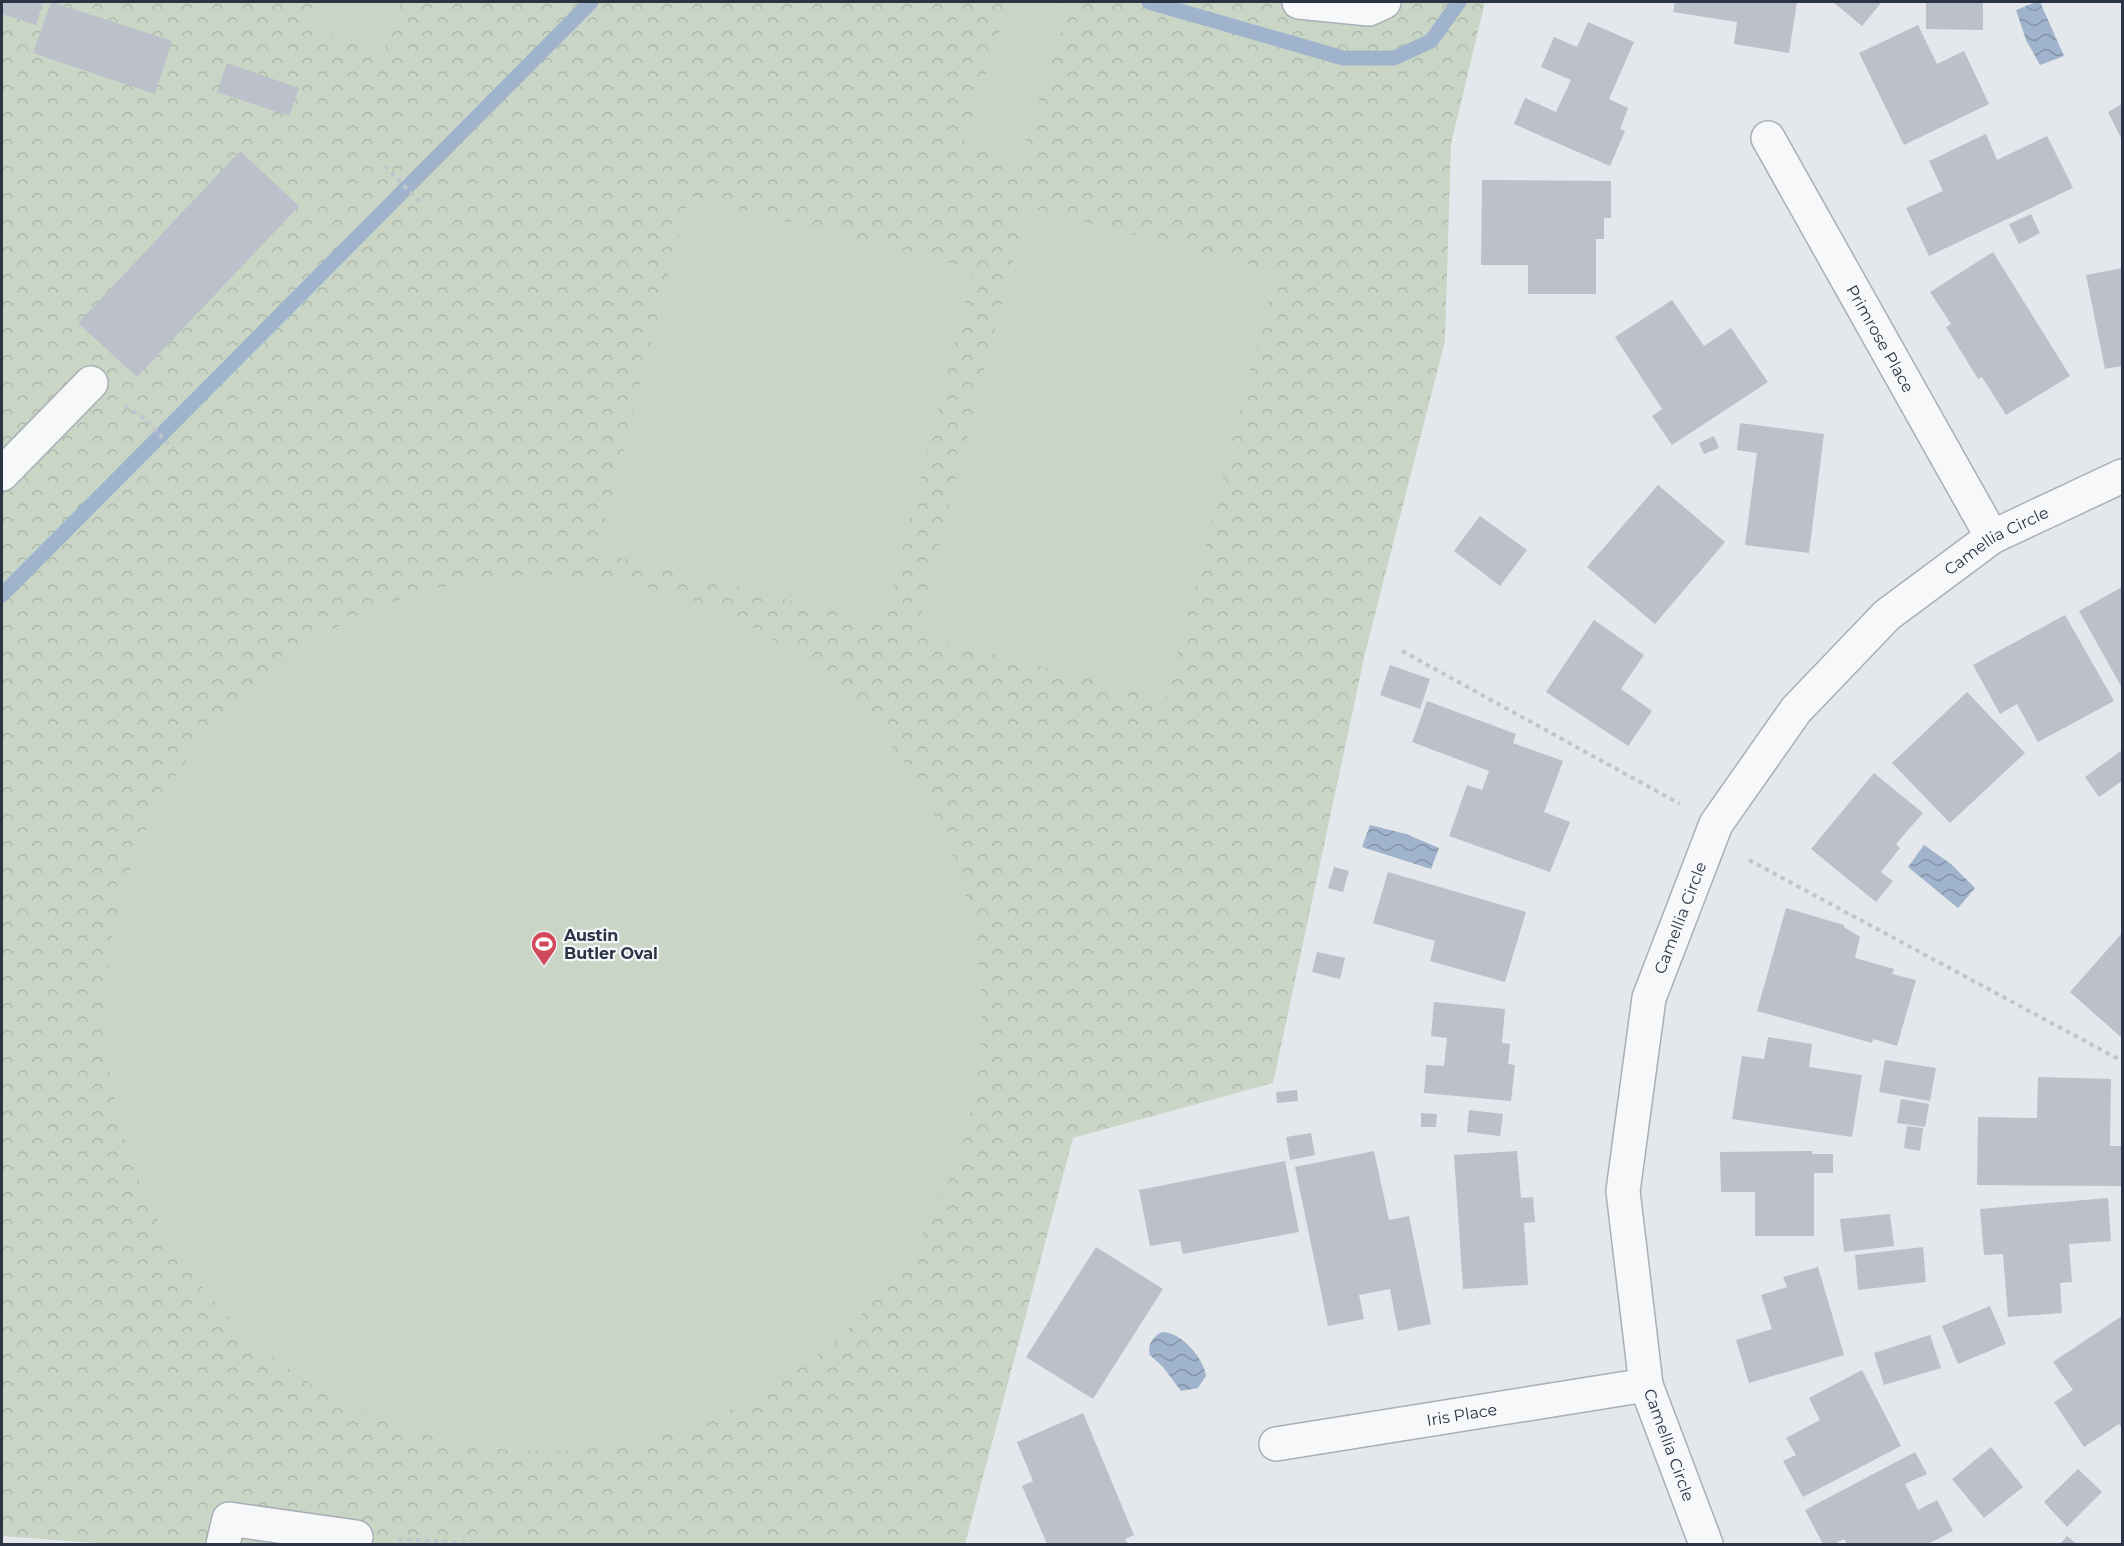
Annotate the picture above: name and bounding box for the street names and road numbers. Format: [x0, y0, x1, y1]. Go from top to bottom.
street label: Primrose Place [1843, 281, 1918, 396]
street label: Camellia Circle [1940, 502, 2051, 579]
street label: Camellia Circle [1650, 859, 1710, 977]
street label: Camellia Circle [1640, 1386, 1698, 1504]
street label: Iris Place [1425, 1399, 1498, 1429]

